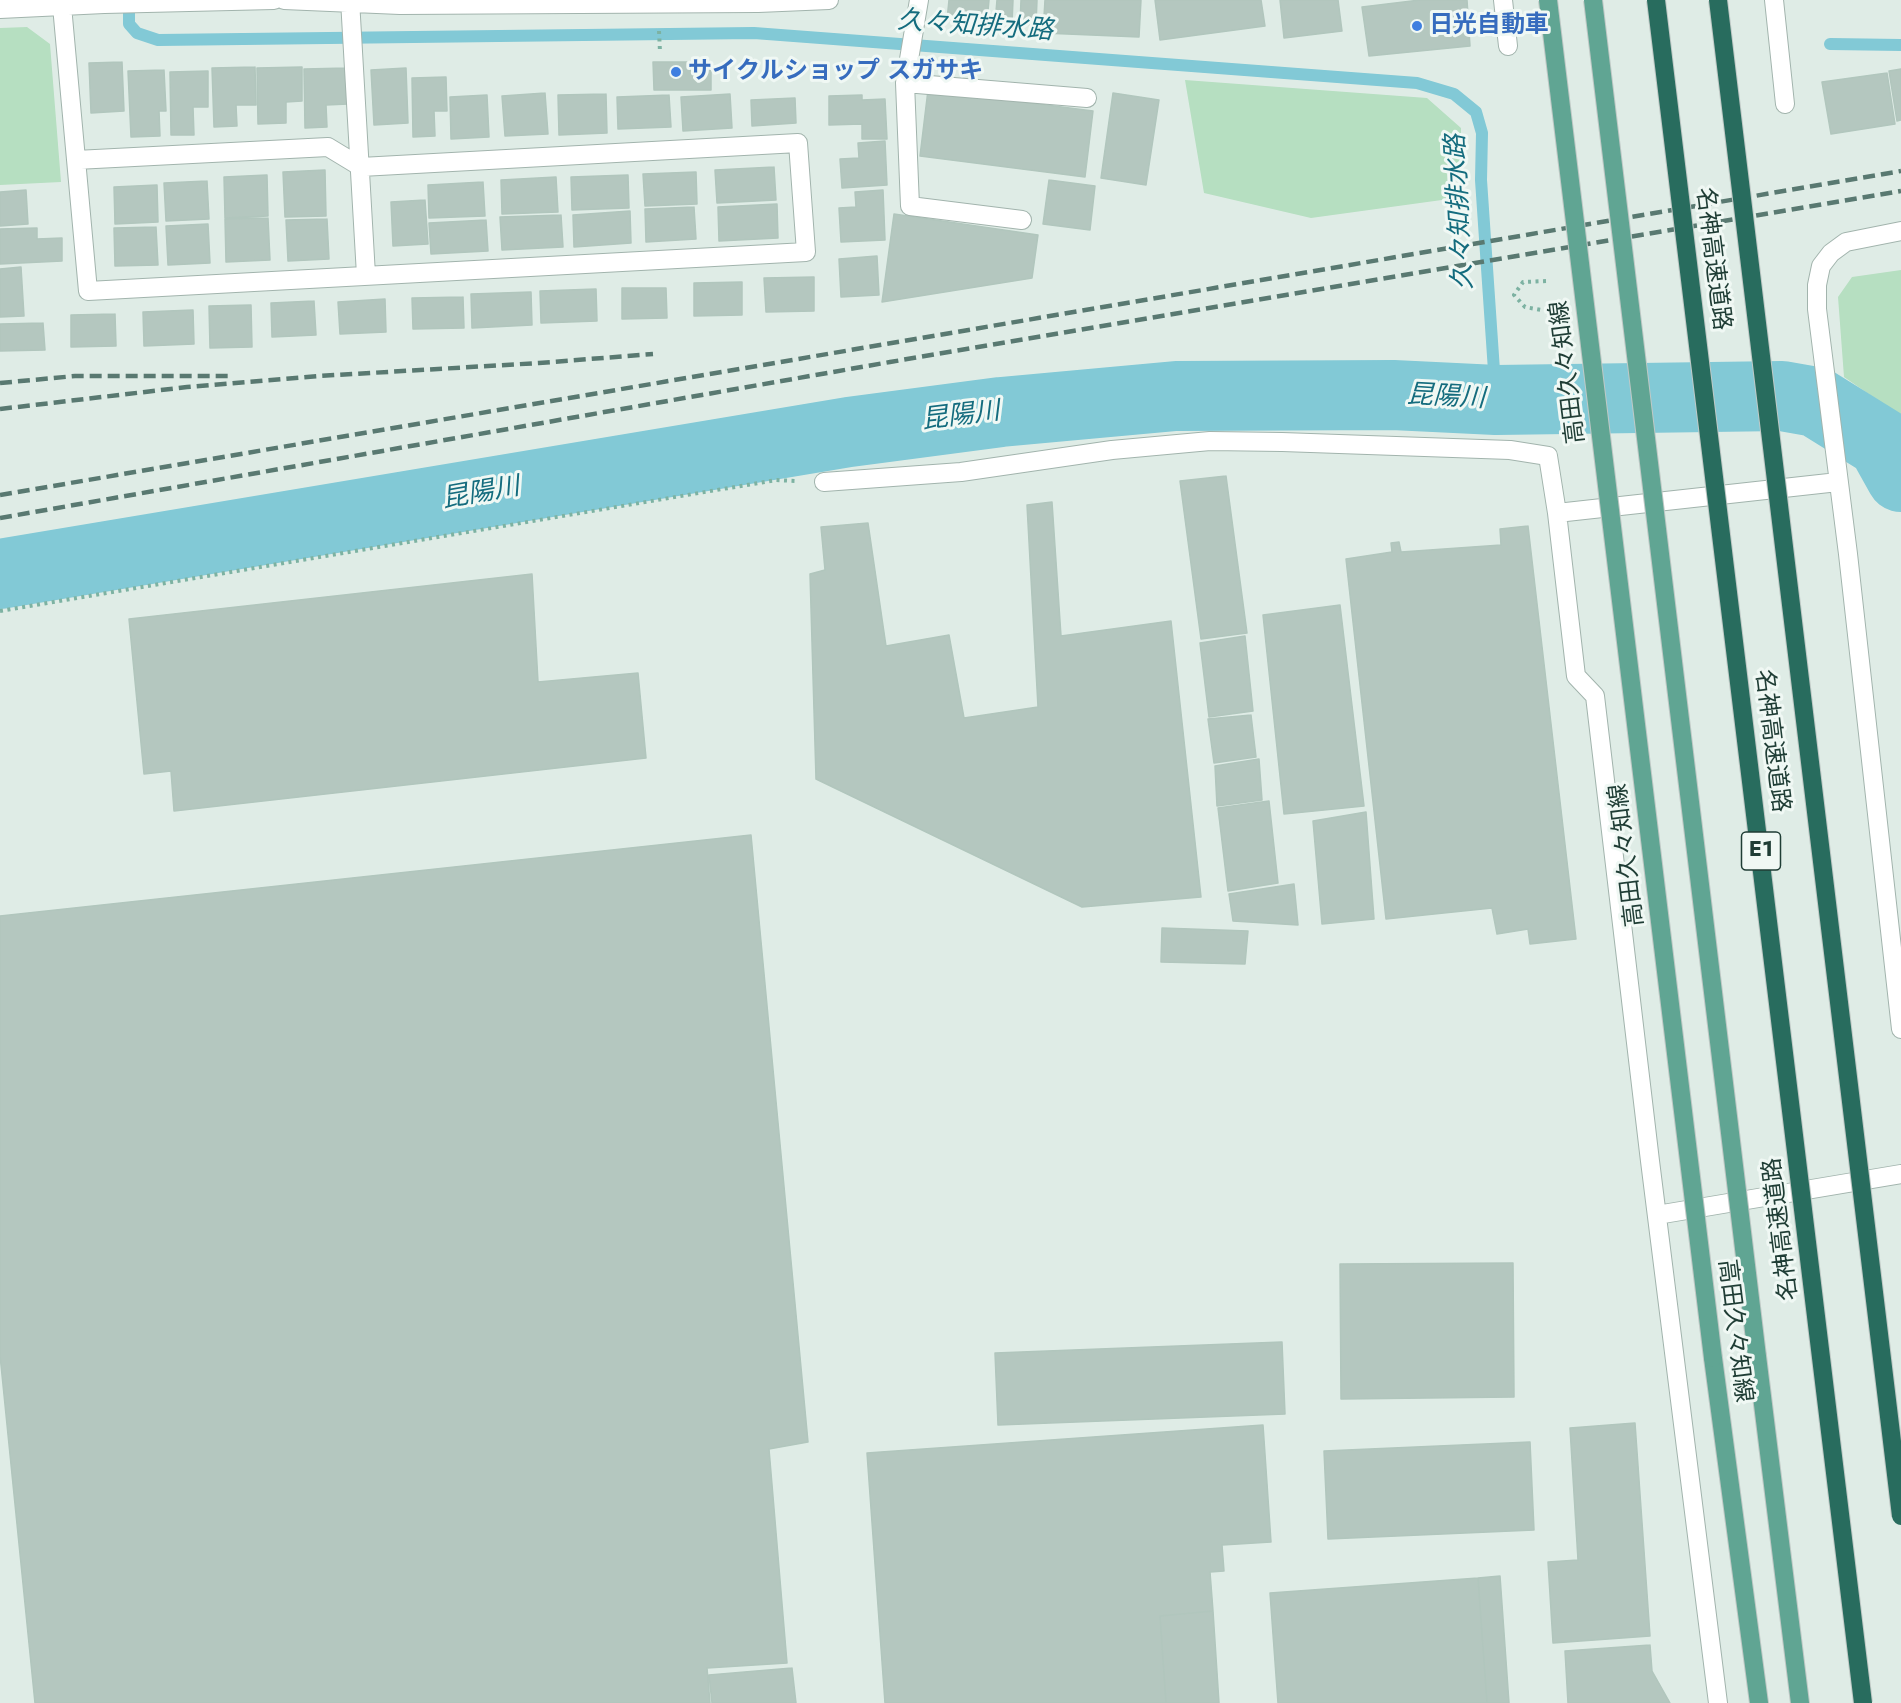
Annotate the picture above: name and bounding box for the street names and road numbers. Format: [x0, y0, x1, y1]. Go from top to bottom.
street label: 名神高速道路 [1689, 186, 1735, 332]
street label: 高田久々知線 [1546, 299, 1592, 445]
street label: 名神高速道路 [1748, 668, 1794, 814]
street label: 高田久々知線 [1605, 782, 1651, 928]
road number: E1 [1742, 832, 1780, 870]
street label: 名神高速道路 [1759, 1156, 1805, 1302]
street label: 高田久々知線 [1711, 1258, 1757, 1404]

